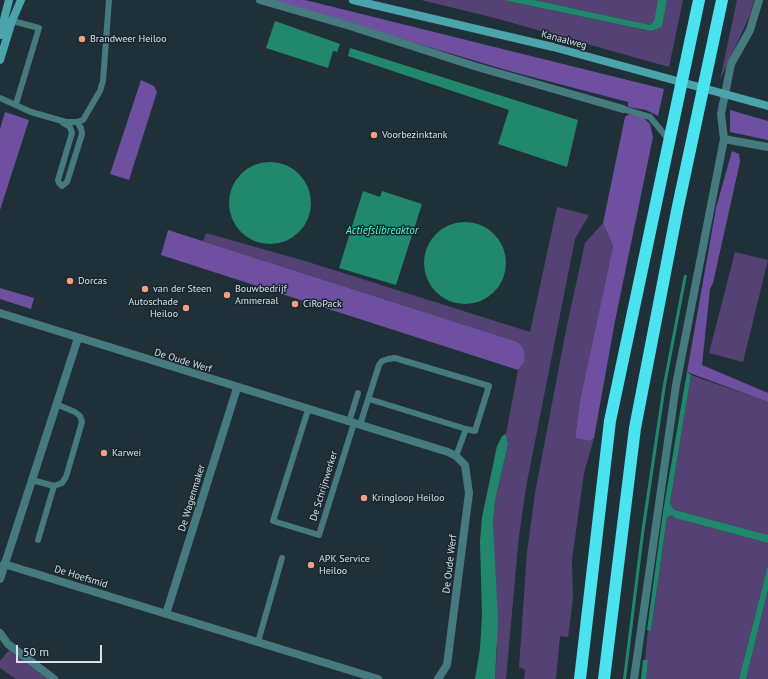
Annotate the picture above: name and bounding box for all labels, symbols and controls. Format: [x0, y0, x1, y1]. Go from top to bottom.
street label: Kanaalweg [540, 28, 588, 52]
place label: Brandweer Heiloo [90, 33, 167, 45]
marker: Brandweer Heiloo [77, 34, 87, 44]
place label: Voorbezinktank [382, 129, 448, 141]
marker: Voorbezinktank [369, 130, 379, 140]
water label: Actiefslibreaktor [346, 224, 418, 238]
place label: Dorcas [78, 275, 107, 287]
marker: Dorcas [65, 276, 75, 286]
place label: van der Steen [153, 283, 212, 295]
place label: Bouwbedrijf Ammeraal [235, 283, 287, 306]
marker: van der Steen [140, 284, 150, 294]
marker: Bouwbedrijf Ammeraal [222, 290, 232, 300]
place label: Autoschade Heiloo [129, 296, 178, 320]
place label: CiRoPack [303, 298, 342, 310]
marker: CiRoPack [290, 299, 300, 309]
marker: Autoschade Heiloo [181, 303, 191, 313]
street label: De Oude Werf [153, 347, 213, 375]
place label: Karwei [112, 447, 141, 459]
marker: Karwei [99, 448, 109, 458]
street label: De Schrijnwerker [308, 449, 340, 523]
street label: De Wagenmaker [176, 463, 208, 533]
place label: Kringloop Heiloo [372, 492, 445, 504]
marker: Kringloop Heiloo [359, 493, 369, 503]
street label: De Oude Werf [440, 534, 460, 594]
place label: APK Service Heiloo [319, 553, 370, 576]
marker: APK Service Heiloo [306, 560, 316, 570]
street label: De Hoefsmid [53, 563, 109, 591]
scale bar [18, 637, 104, 663]
text: 50 m [23, 644, 49, 659]

